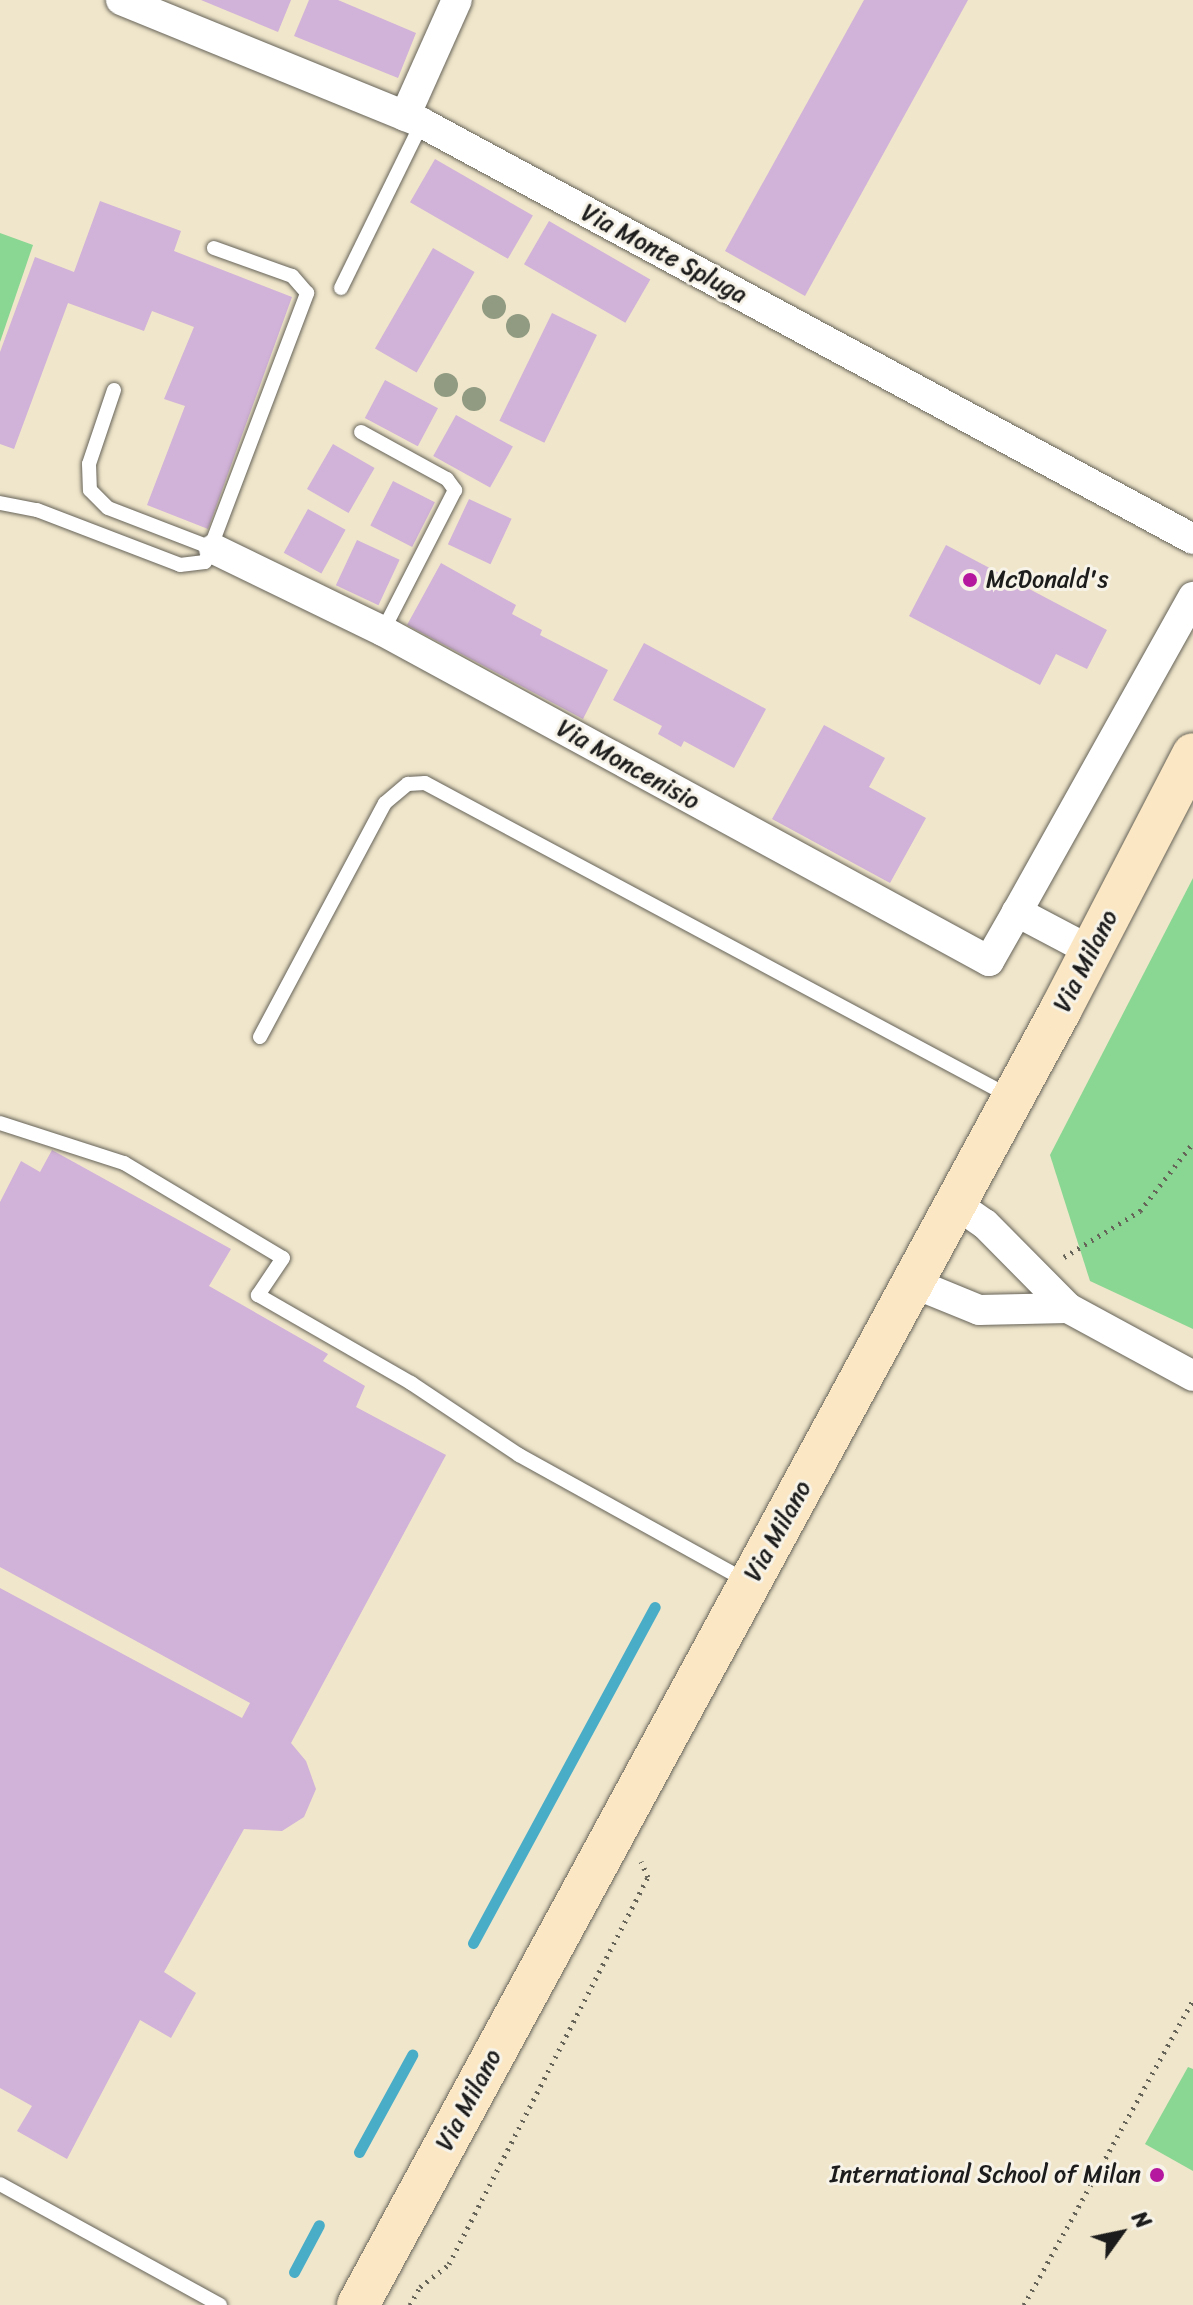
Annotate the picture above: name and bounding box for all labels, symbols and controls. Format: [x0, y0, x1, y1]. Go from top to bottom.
street label: Via Monte Spluga [576, 198, 752, 310]
place label: McDonald's [986, 566, 1109, 594]
marker: McDonald's [961, 571, 979, 589]
street label: Via Moncenisio [552, 714, 704, 816]
street label: Via Milano [1048, 906, 1124, 1016]
street label: Via Milano [739, 1476, 817, 1586]
street label: Via Milano [431, 2045, 507, 2155]
place label: International School of Milan [829, 2161, 1141, 2189]
marker: International School of Milan [1148, 2166, 1166, 2184]
north arrow [1081, 2193, 1161, 2273]
text: N [1121, 2203, 1162, 2237]

